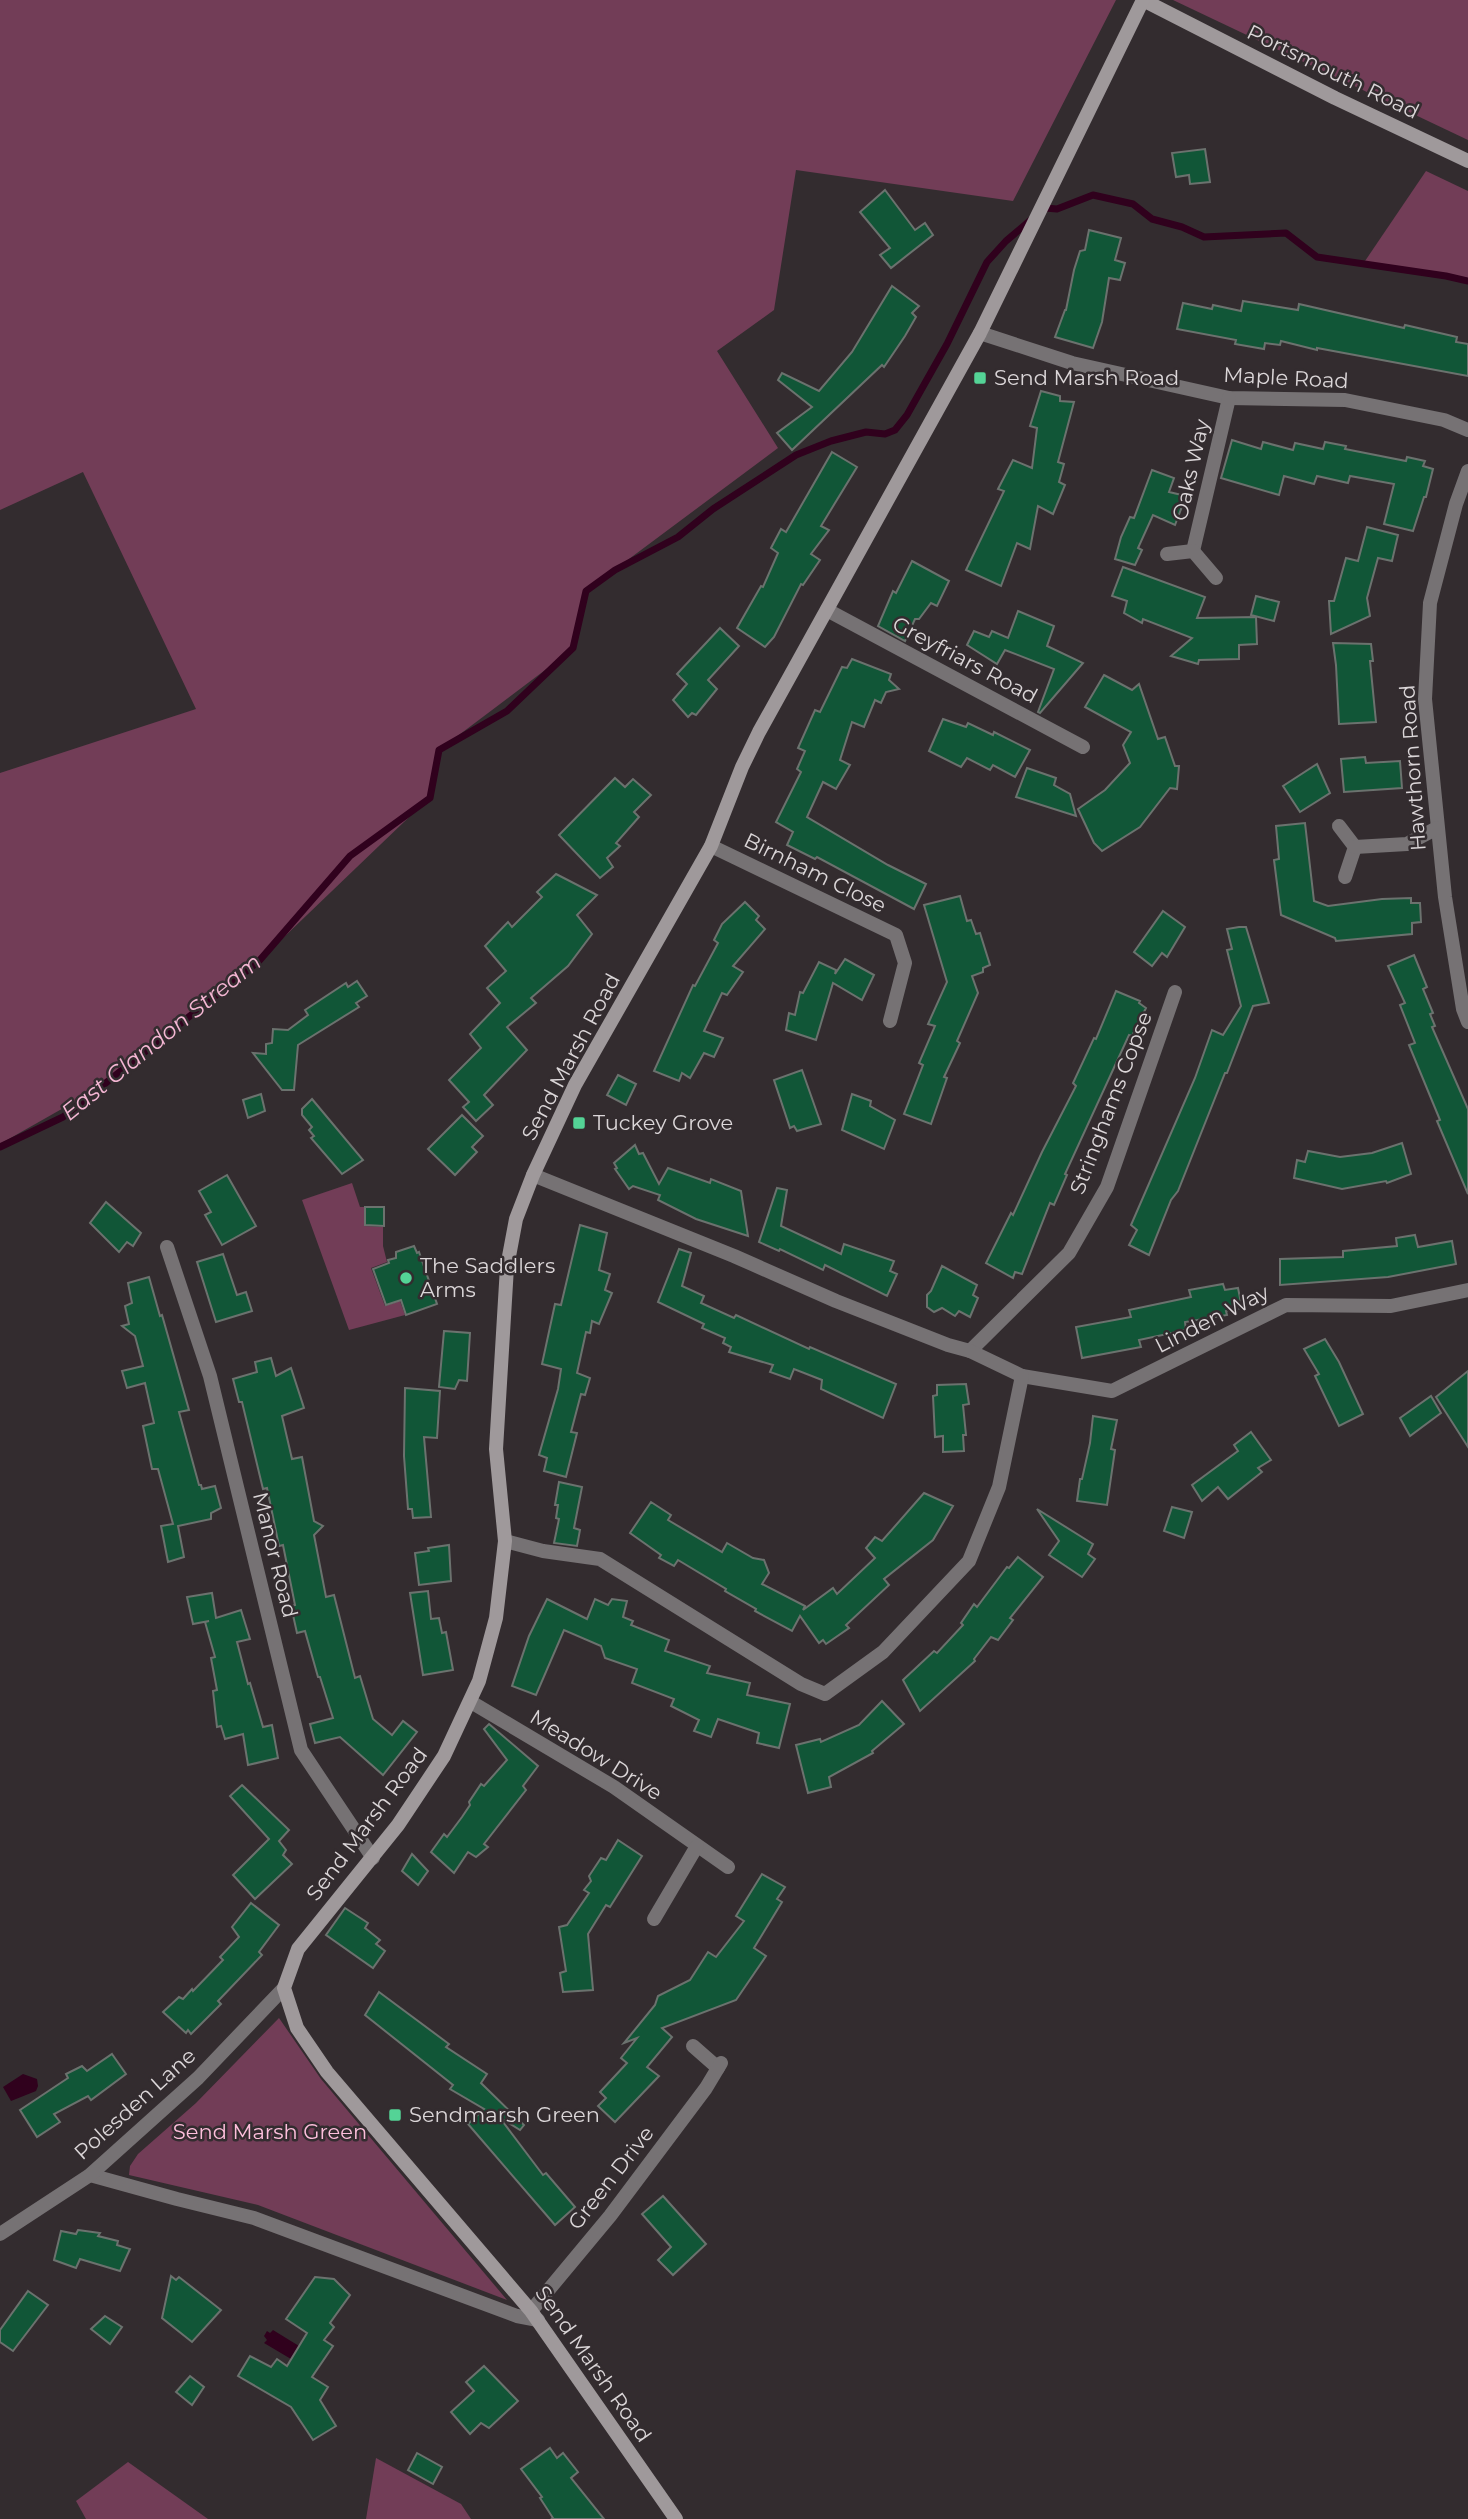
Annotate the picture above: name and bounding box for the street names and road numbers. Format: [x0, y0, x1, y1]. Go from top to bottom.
street label: Portsmouth Road [1243, 19, 1423, 124]
street label: Maple Road [1223, 362, 1349, 393]
street label: Oaks Way [1167, 416, 1214, 523]
street label: Greyfriars Road [888, 611, 1042, 708]
street label: Hawthorn Road [1394, 684, 1431, 852]
street label: Birnham Close [740, 827, 890, 918]
street label: Send Marsh Road [516, 969, 625, 1144]
street label: Stringhams Copse [1064, 1008, 1157, 1198]
street label: Linden Way [1151, 1279, 1273, 1358]
street label: Manor Road [248, 1489, 303, 1620]
street label: Meadow Drive [526, 1704, 667, 1805]
street label: Send Marsh Road [301, 1742, 432, 1905]
street label: Polesden Lane [69, 2043, 201, 2165]
street label: Green Drive [562, 2121, 659, 2234]
street label: Send Marsh Road [530, 2281, 657, 2447]

